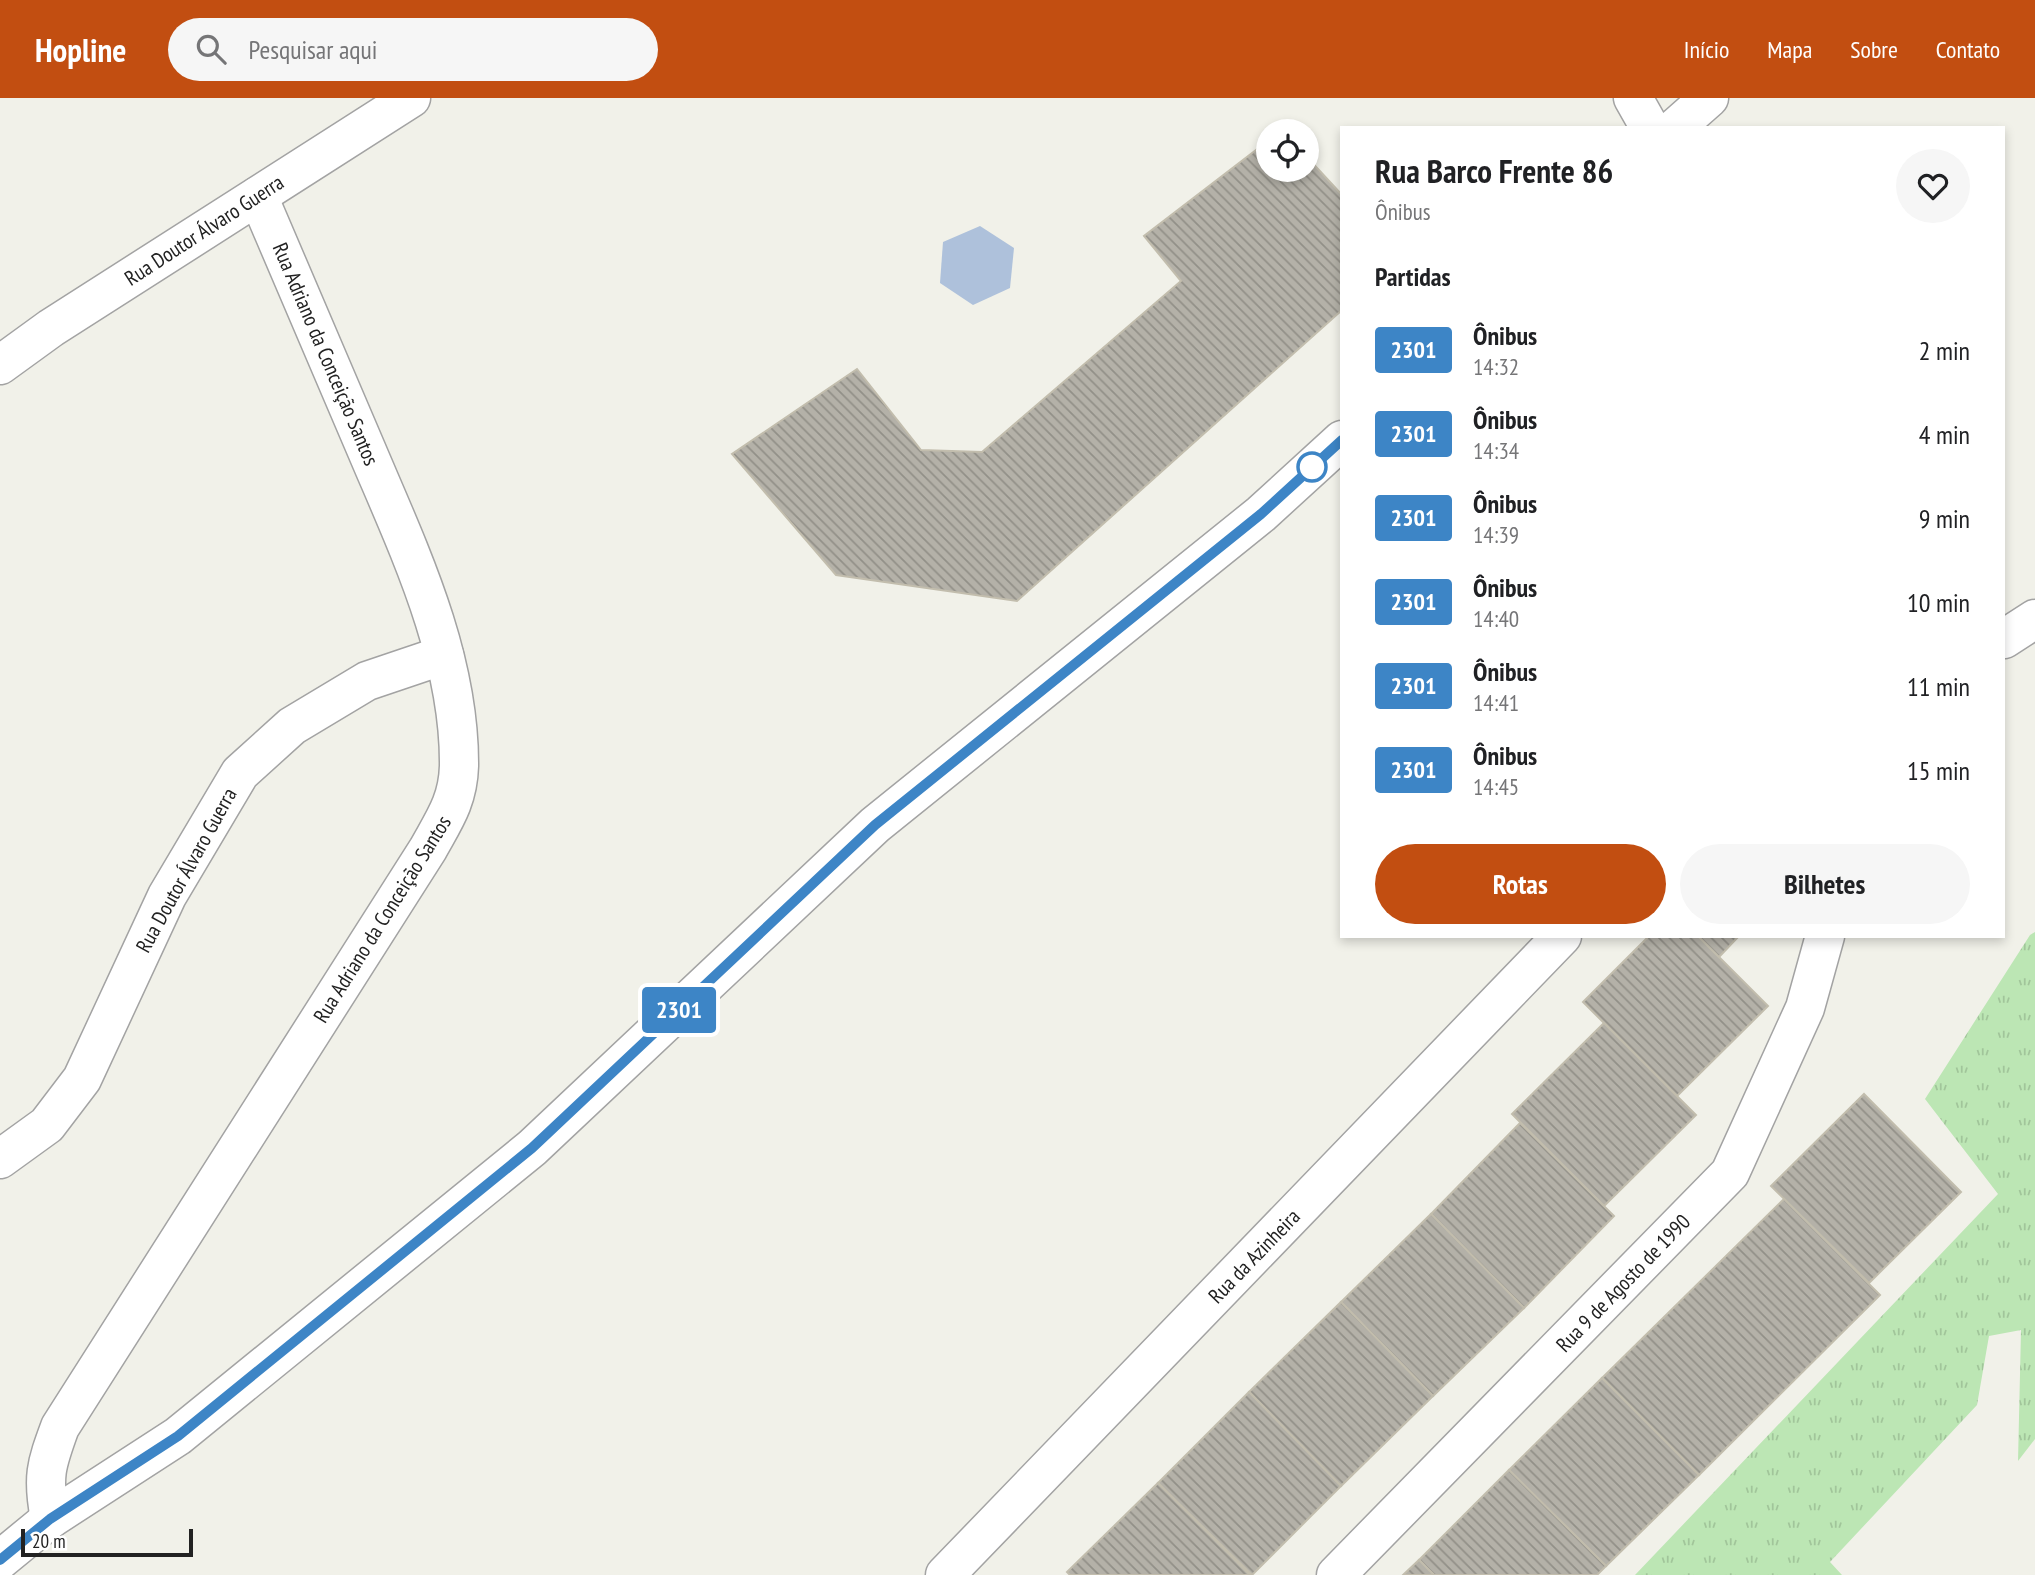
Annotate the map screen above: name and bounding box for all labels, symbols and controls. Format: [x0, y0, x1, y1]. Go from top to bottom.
search box [168, 18, 658, 81]
text: Hopline [35, 28, 126, 71]
icon: search [192, 30, 230, 68]
text: Pesquisar aqui [248, 33, 377, 66]
text: Início [1684, 34, 1729, 65]
text: Mapa [1767, 34, 1812, 65]
text: Sobre [1850, 34, 1898, 65]
text: Contato [1936, 34, 2000, 65]
map controls [1256, 119, 1319, 182]
button: locate [1256, 119, 1319, 182]
text: Rua Barco Frente 86 [1375, 149, 1613, 192]
button: heart [1896, 149, 1970, 223]
street label: Rua Doutor Álvaro Guerra [119, 168, 289, 292]
text: Ônibus [1375, 197, 1430, 226]
street label: Rua Adriano da Conceição Santos [267, 239, 385, 469]
text: Partidas [1375, 260, 1451, 293]
text: Ônibus [1473, 319, 1537, 352]
text: 2301 [1391, 334, 1436, 365]
text: 2 min [1919, 334, 1970, 367]
text: 14:32 [1473, 352, 1519, 381]
text: Ônibus [1473, 403, 1537, 436]
text: 2301 [1391, 418, 1436, 449]
text: 4 min [1919, 418, 1970, 451]
text: 14:34 [1473, 436, 1519, 465]
unlabelled marker [1297, 452, 1327, 482]
text: Ônibus [1473, 487, 1537, 520]
text: 2301 [1391, 502, 1436, 533]
text: 9 min [1919, 502, 1970, 535]
text: 14:39 [1473, 520, 1519, 549]
text: Ônibus [1473, 571, 1537, 604]
text: 2301 [1391, 586, 1436, 617]
text: 10 min [1907, 586, 1970, 619]
text: 14:40 [1473, 604, 1519, 633]
text: Ônibus [1473, 655, 1537, 688]
text: 2301 [1391, 670, 1436, 701]
text: 11 min [1907, 670, 1970, 703]
text: 14:41 [1473, 688, 1519, 717]
text: Ônibus [1473, 739, 1537, 772]
text: 2301 [1391, 754, 1436, 785]
text: 15 min [1907, 754, 1970, 787]
text: 14:45 [1473, 772, 1519, 801]
street label: Rua Doutor Álvaro Guerra [130, 783, 242, 957]
street label: Rua Adriano da Conceição Santos [307, 810, 457, 1028]
button: Rotas [1375, 844, 1666, 924]
button: Bilhetes [1680, 844, 1970, 924]
line badge: 2301 [630, 987, 728, 1033]
text: 2301 [656, 994, 702, 1025]
street label: Rua da Azinheira [1202, 1203, 1306, 1309]
street label: Rua 9 de Agosto de 1990 [1550, 1208, 1696, 1358]
scale bar [21, 1526, 192, 1558]
text: 20 m [32, 1529, 66, 1553]

